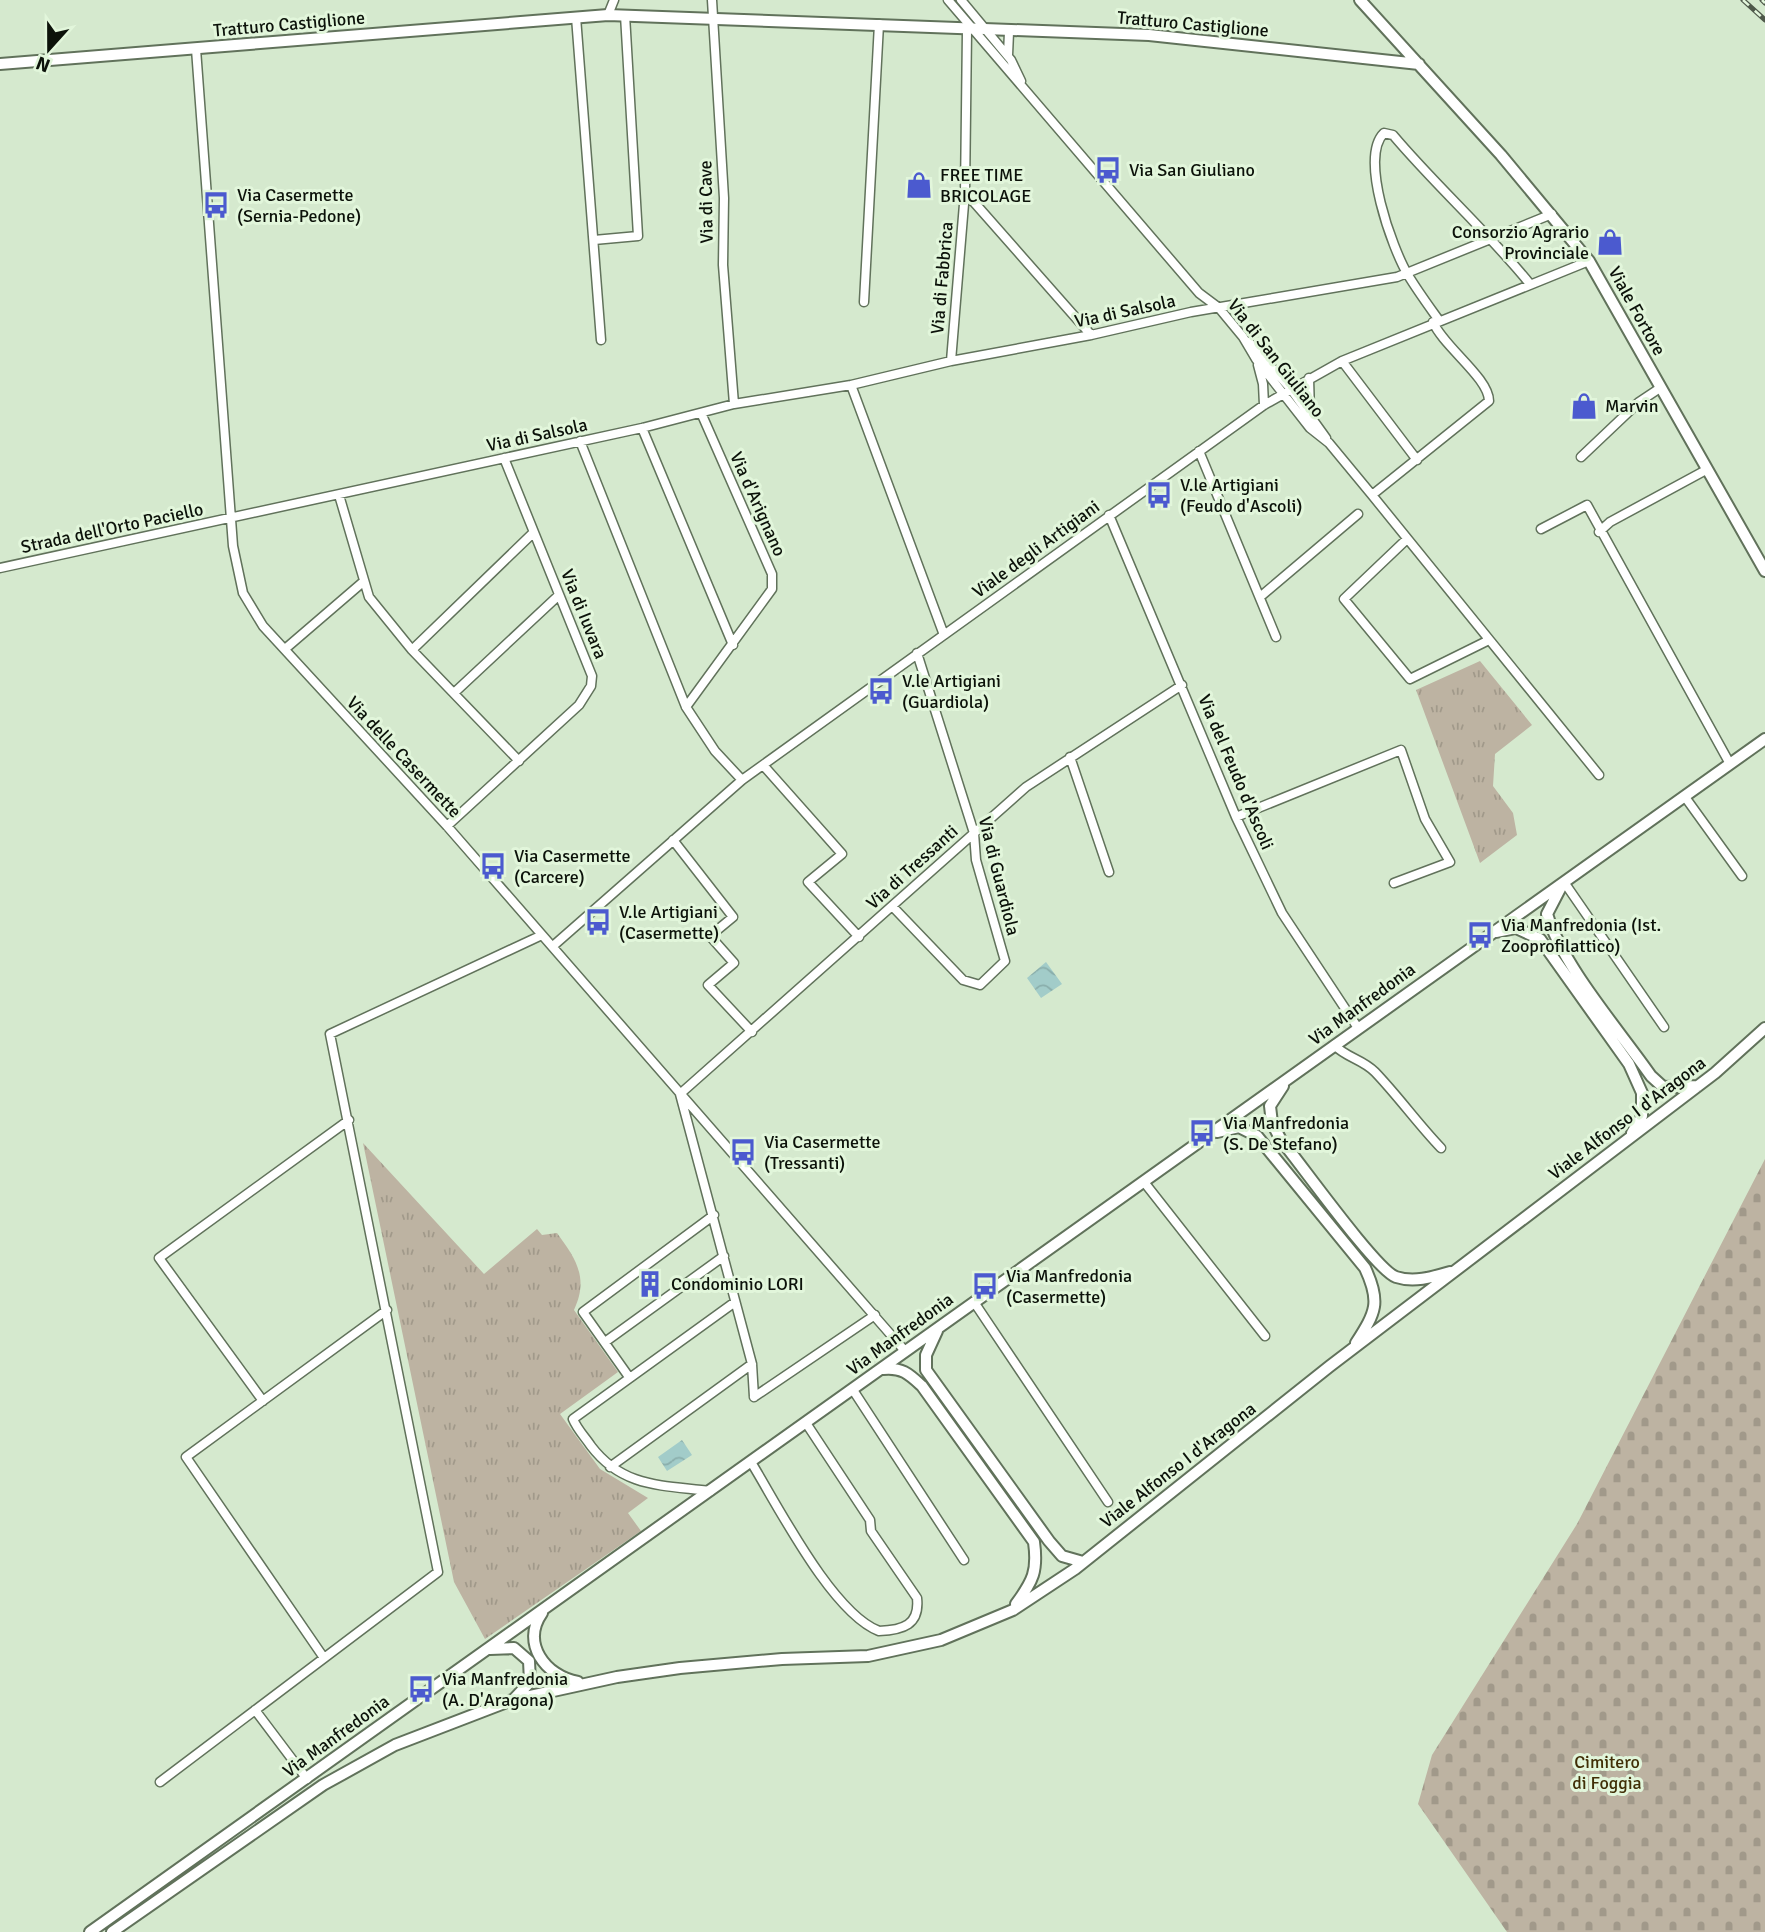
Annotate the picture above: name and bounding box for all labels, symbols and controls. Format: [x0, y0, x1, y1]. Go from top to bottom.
street label: Tratturo Castiglione [212, 6, 366, 42]
street label: Tratturo Castiglione [1116, 6, 1270, 42]
north arrow [14, 14, 84, 84]
text: N [33, 50, 54, 78]
bus stop icon: Via San Giuliano [1093, 155, 1123, 185]
place label: Via San Giuliano [1129, 159, 1255, 181]
street label: Via di Cave [694, 160, 718, 244]
place label: FREE TIME BRICOLAGE [940, 164, 1031, 207]
shop icon: FREE TIME BRICOLAGE [904, 170, 934, 200]
place label: Via Casermette (Sernia-Pedone) [237, 184, 361, 227]
bus stop icon: Via Casermette (Sernia-Pedone) [201, 190, 231, 220]
street label: Via di Fabbrica [926, 221, 958, 335]
place label: Consorzio Agrario Provinciale [1452, 221, 1589, 264]
shop icon: Consorzio Agrario Provinciale [1595, 227, 1625, 257]
street label: Viale Fortore [1604, 263, 1670, 359]
street label: Via di Salsola [1072, 290, 1178, 332]
street label: Via di San Giuliano [1223, 294, 1329, 422]
shop icon: Marvin [1569, 391, 1599, 421]
place label: Marvin [1605, 395, 1658, 417]
street label: Via di Salsola [484, 414, 590, 456]
street label: Via d'Arignano [725, 448, 791, 560]
place label: V.le Artigiani (Feudo d'Ascoli) [1180, 474, 1302, 517]
bus stop icon: V.le Artigiani (Feudo d'Ascoli) [1144, 480, 1174, 510]
street label: Viale degli Artigiani [968, 495, 1104, 603]
street label: Strada dell'Orto Paciello [19, 498, 205, 558]
street label: Via di Iuvara [556, 566, 612, 662]
place label: V.le Artigiani (Guardiola) [902, 670, 1001, 713]
bus stop icon: V.le Artigiani (Guardiola) [866, 676, 896, 706]
street label: Via del Feudo d'Ascoli [1193, 691, 1279, 853]
street label: Via delle Casermette [342, 692, 466, 822]
street label: Via di Guardiola [974, 814, 1024, 938]
street label: Via di Tressanti [862, 820, 962, 914]
place label: Via Casermette (Carcere) [514, 845, 631, 888]
bus stop icon: Via Casermette (Carcere) [478, 851, 508, 881]
place label: V.le Artigiani (Casermette) [619, 901, 719, 944]
bus stop icon: V.le Artigiani (Casermette) [583, 907, 613, 937]
place label: Via Manfredonia (Ist. Zooprofilattico) [1501, 914, 1661, 957]
bus stop icon: Via Manfredonia (Ist. Zooprofilattico) [1465, 920, 1495, 950]
street label: Via Manfredonia [1305, 958, 1419, 1050]
street label: Viale Alfonso I d'Aragona [1544, 1052, 1710, 1184]
place label: Via Manfredonia (S. De Stefano) [1223, 1112, 1349, 1155]
bus stop icon: Via Manfredonia (S. De Stefano) [1187, 1118, 1217, 1148]
place label: Via Casermette (Tressanti) [764, 1131, 881, 1174]
bus stop icon: Via Casermette (Tressanti) [728, 1137, 758, 1167]
place label: Via Manfredonia (Casermette) [1006, 1265, 1132, 1308]
building icon: Condominio LORI [635, 1269, 665, 1299]
bus stop icon: Via Manfredonia (Casermette) [970, 1271, 1000, 1301]
place label: Condominio LORI [671, 1273, 804, 1295]
street label: Via Manfredonia [843, 1288, 957, 1380]
street label: Viale Alfonso I d'Aragona [1096, 1397, 1260, 1533]
place label: Via Manfredonia (A. D'Aragona) [442, 1668, 568, 1711]
bus stop icon: Via Manfredonia (A. D'Aragona) [406, 1674, 436, 1704]
street label: Via Manfredonia [279, 1690, 393, 1782]
park label: Cimitero di Foggia [1572, 1751, 1642, 1794]

